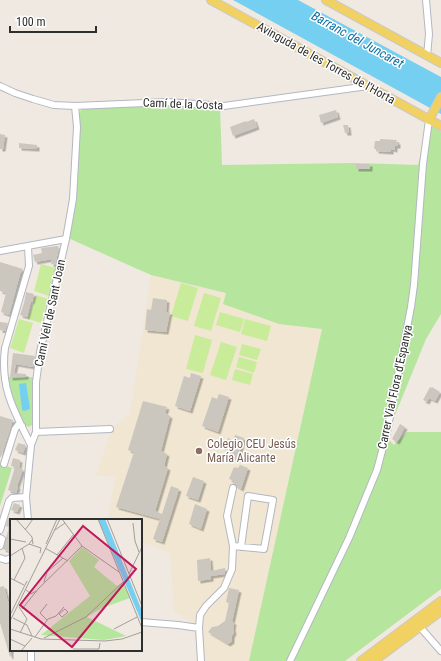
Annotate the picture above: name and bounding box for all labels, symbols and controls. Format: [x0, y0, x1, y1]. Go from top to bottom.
scale bar [10, 8, 96, 34]
water label: Barranc del Juncaret [309, 8, 407, 71]
text: 100 m [16, 15, 46, 29]
street label: Avinguda de les Torres de l'Horta [254, 19, 398, 107]
street label: Camí de la Costa [143, 96, 224, 112]
street label: Camí Vell de Sant Joan [32, 258, 68, 368]
street label: Carrer Vial Flora d'Espanya [375, 323, 415, 450]
place label: Colegio CEU Jesús María Alicante [207, 437, 296, 465]
marker: Colegio CEU Jesús María Alicante [194, 446, 204, 456]
inset map [10, 519, 142, 651]

